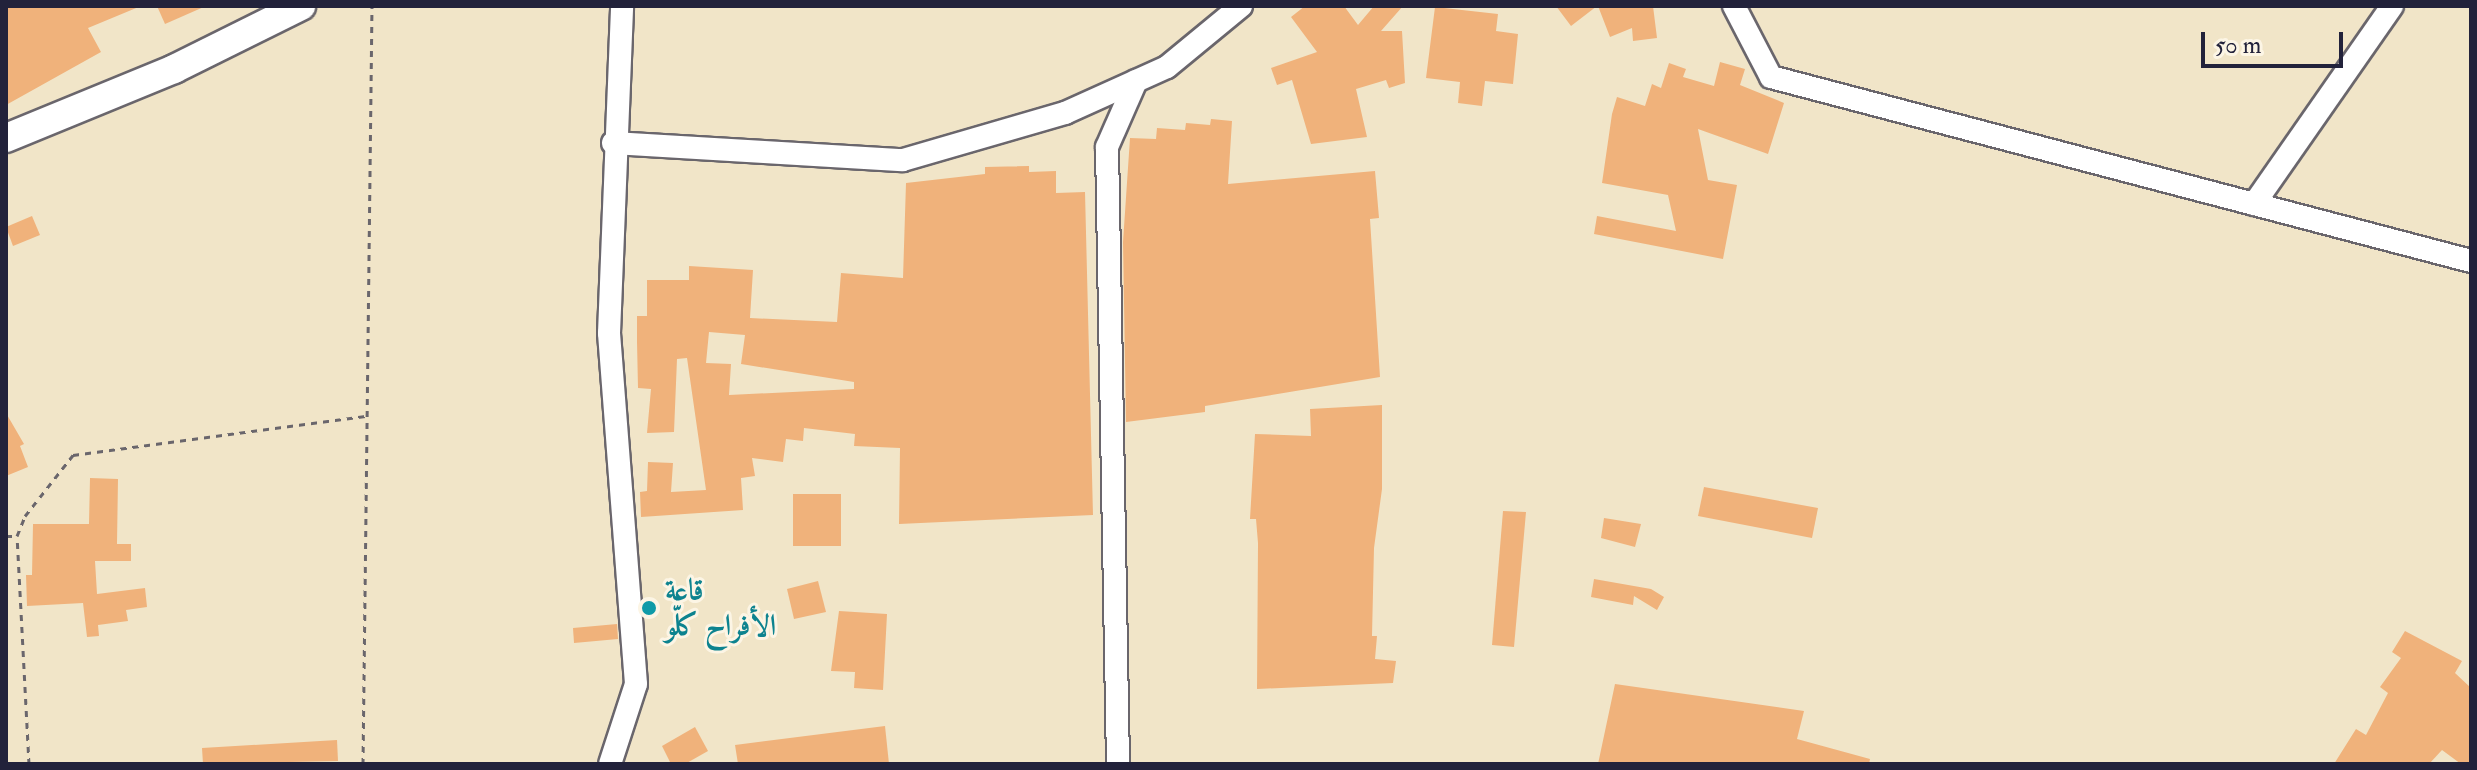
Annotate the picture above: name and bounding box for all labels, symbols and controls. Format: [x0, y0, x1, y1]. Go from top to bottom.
scale bar [2205, 16, 2347, 66]
text: 50 m [2215, 30, 2261, 61]
place label: قاعة الأفراح كلّو [665, 573, 776, 644]
marker: قاعة الأفراح كلّو [640, 599, 658, 617]

